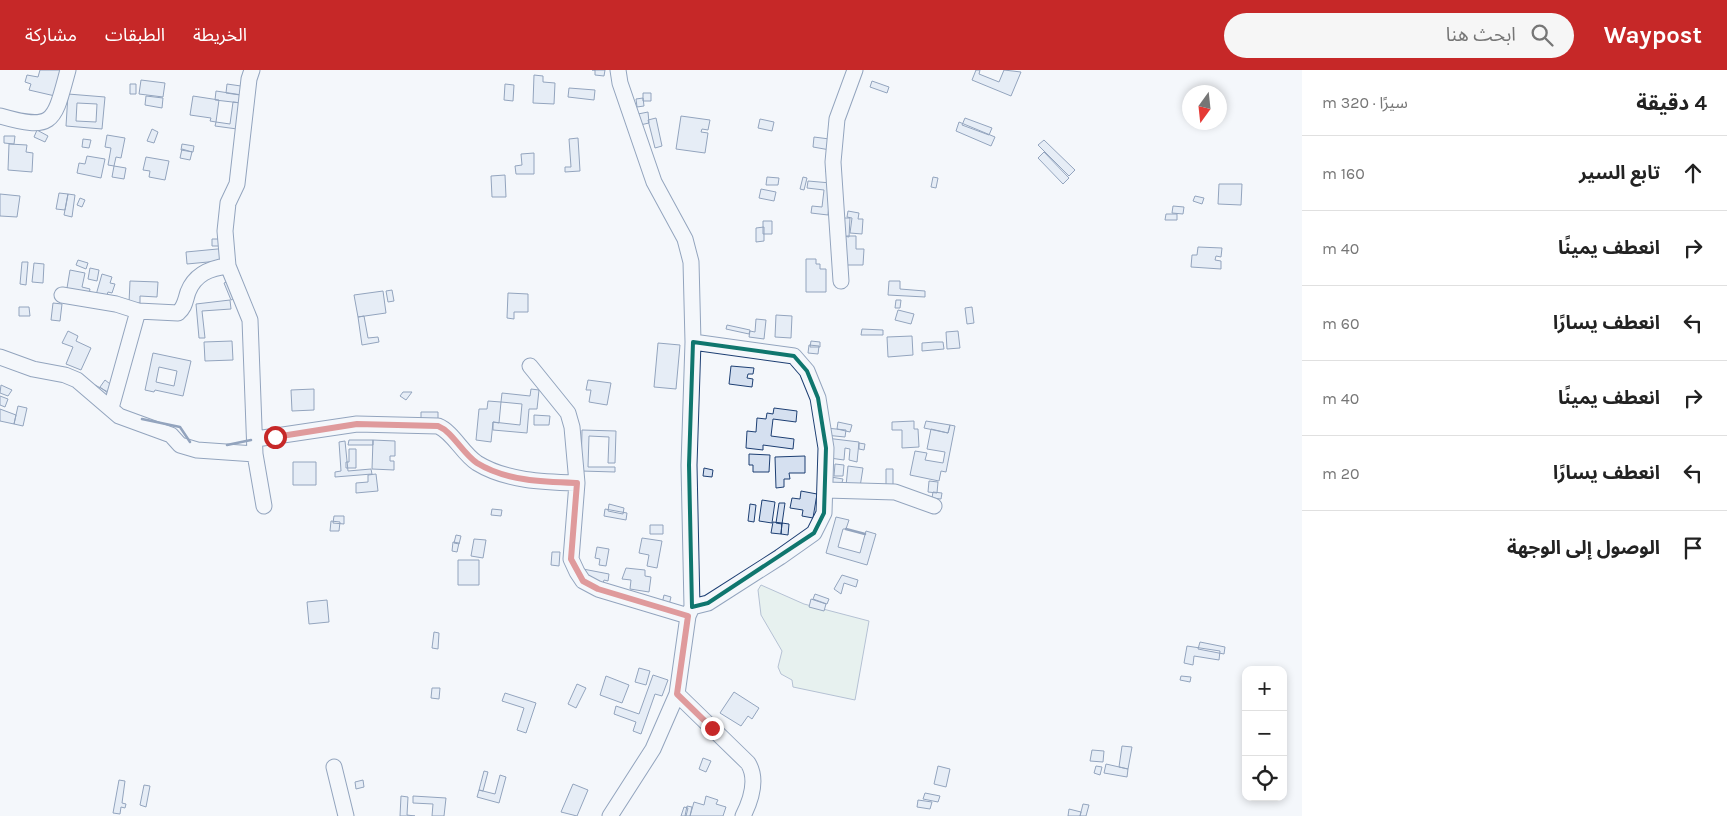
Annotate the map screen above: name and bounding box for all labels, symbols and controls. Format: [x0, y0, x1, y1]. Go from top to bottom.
search box [1224, 13, 1574, 58]
icon: search [1528, 21, 1556, 49]
text: Waypost [1604, 21, 1702, 49]
text: مشاركة [25, 24, 77, 46]
text: الطبقات [105, 24, 165, 46]
text: الخريطة [193, 24, 247, 46]
text: ابحث هنا [1446, 24, 1516, 46]
north arrow [1182, 85, 1227, 130]
text: 4 دقيقة [1636, 91, 1707, 115]
text: سيرًا · 320 m [1322, 93, 1408, 112]
icon: ahead [1679, 159, 1707, 187]
text: تابع السير [1579, 162, 1660, 184]
text: 160 m [1322, 164, 1365, 183]
icon: right [1679, 234, 1707, 262]
text: انعطف يمينًا [1558, 237, 1660, 259]
text: 40 m [1322, 239, 1359, 258]
icon: left [1679, 309, 1707, 337]
text: انعطف يسارًا [1553, 312, 1660, 334]
text: 60 m [1322, 314, 1359, 333]
icon: right [1679, 384, 1707, 412]
text: انعطف يمينًا [1558, 387, 1660, 409]
text: 40 m [1322, 389, 1359, 408]
route start [264, 426, 287, 449]
icon: left [1679, 459, 1707, 487]
text: انعطف يسارًا [1553, 462, 1660, 484]
text: 20 m [1322, 464, 1360, 483]
icon: arrive [1679, 534, 1707, 562]
text: الوصول إلى الوجهة [1507, 537, 1660, 559]
map controls [1242, 666, 1287, 801]
button: + [1242, 666, 1287, 711]
button: − [1242, 711, 1287, 756]
route end [701, 717, 724, 740]
button: locate [1242, 756, 1287, 801]

